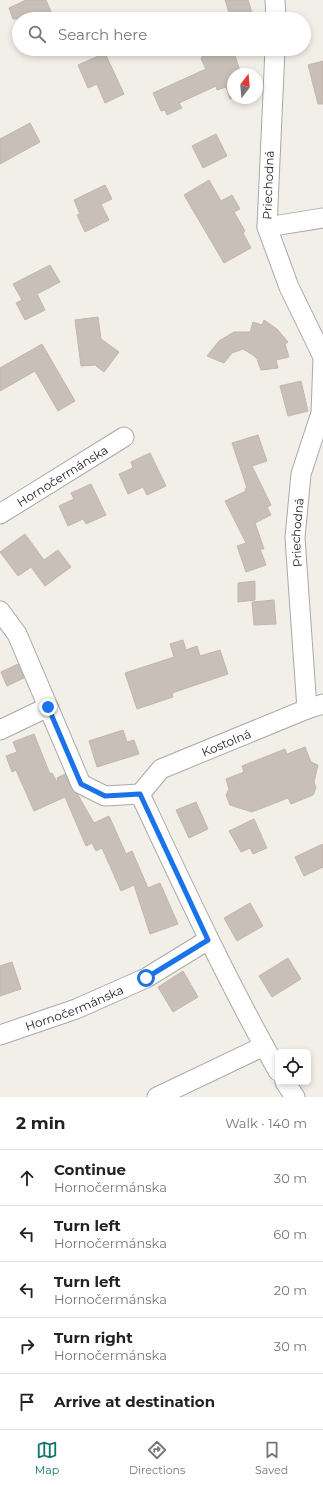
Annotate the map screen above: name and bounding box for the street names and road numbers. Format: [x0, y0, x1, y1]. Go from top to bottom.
street label: Priechodná [259, 150, 277, 220]
street label: Hornočermánska [14, 442, 110, 509]
street label: Priechodná [287, 497, 306, 568]
street label: Kostolná [199, 725, 253, 759]
street label: Hornočermánska [23, 982, 126, 1033]

